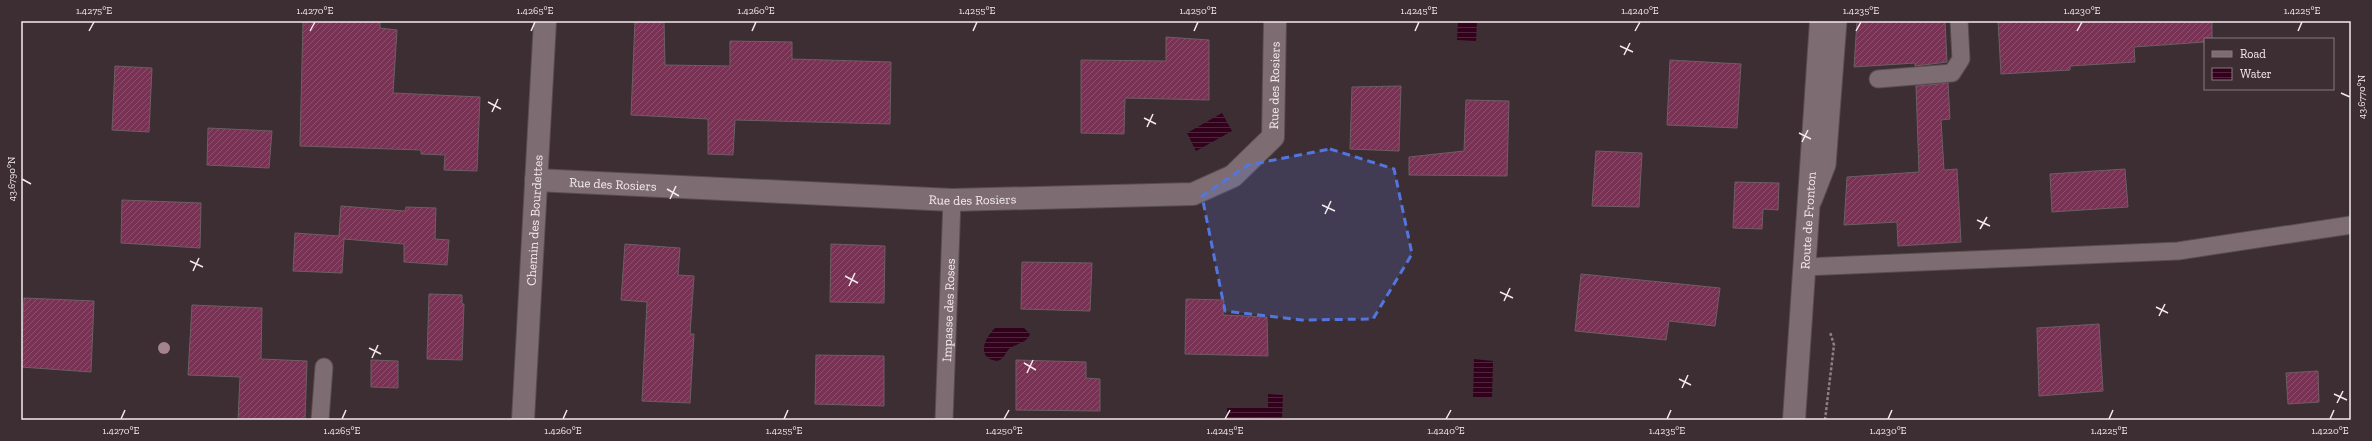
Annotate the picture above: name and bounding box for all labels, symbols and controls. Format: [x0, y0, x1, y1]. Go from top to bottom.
text: 1.4275°E [76, 5, 112, 17]
text: 1.4270°E [297, 5, 334, 17]
text: 1.4265°E [517, 5, 553, 17]
text: 1.4260°E [737, 5, 775, 17]
text: 1.4255°E [959, 5, 995, 17]
text: 1.4250°E [1179, 5, 1217, 17]
text: 1.4245°E [1401, 5, 1438, 17]
text: 1.4240°E [1621, 5, 1659, 17]
text: 1.4235°E [1843, 5, 1879, 17]
text: 1.4230°E [2064, 5, 2101, 17]
text: 1.4225°E [2284, 5, 2320, 17]
legend [2204, 38, 2334, 90]
street label: Rue des Rosiers [1266, 41, 1283, 129]
text: Road [2240, 47, 2266, 61]
text: Water [2240, 67, 2272, 81]
text: 43.6770°N [2356, 74, 2368, 119]
street label: Chemin des Bourdettes [523, 154, 546, 286]
text: 43.6790°N [6, 156, 18, 201]
street label: Route de Fronton [1797, 171, 1819, 270]
street label: Rue des Rosiers [569, 175, 657, 194]
street label: Rue des Rosiers [928, 191, 1017, 208]
street label: Impasse des Roses [939, 258, 958, 362]
text: 1.4270°E [103, 425, 140, 437]
text: 1.4265°E [324, 425, 360, 437]
text: 1.4260°E [544, 425, 582, 437]
text: 1.4255°E [766, 425, 802, 437]
text: 1.4250°E [985, 425, 1023, 437]
text: 1.4245°E [1207, 425, 1244, 437]
text: 1.4240°E [1427, 425, 1465, 437]
text: 1.4235°E [1649, 425, 1685, 437]
text: 1.4230°E [1870, 425, 1907, 437]
text: 1.4225°E [2091, 425, 2127, 437]
text: 1.4220°E [2311, 425, 2349, 437]

